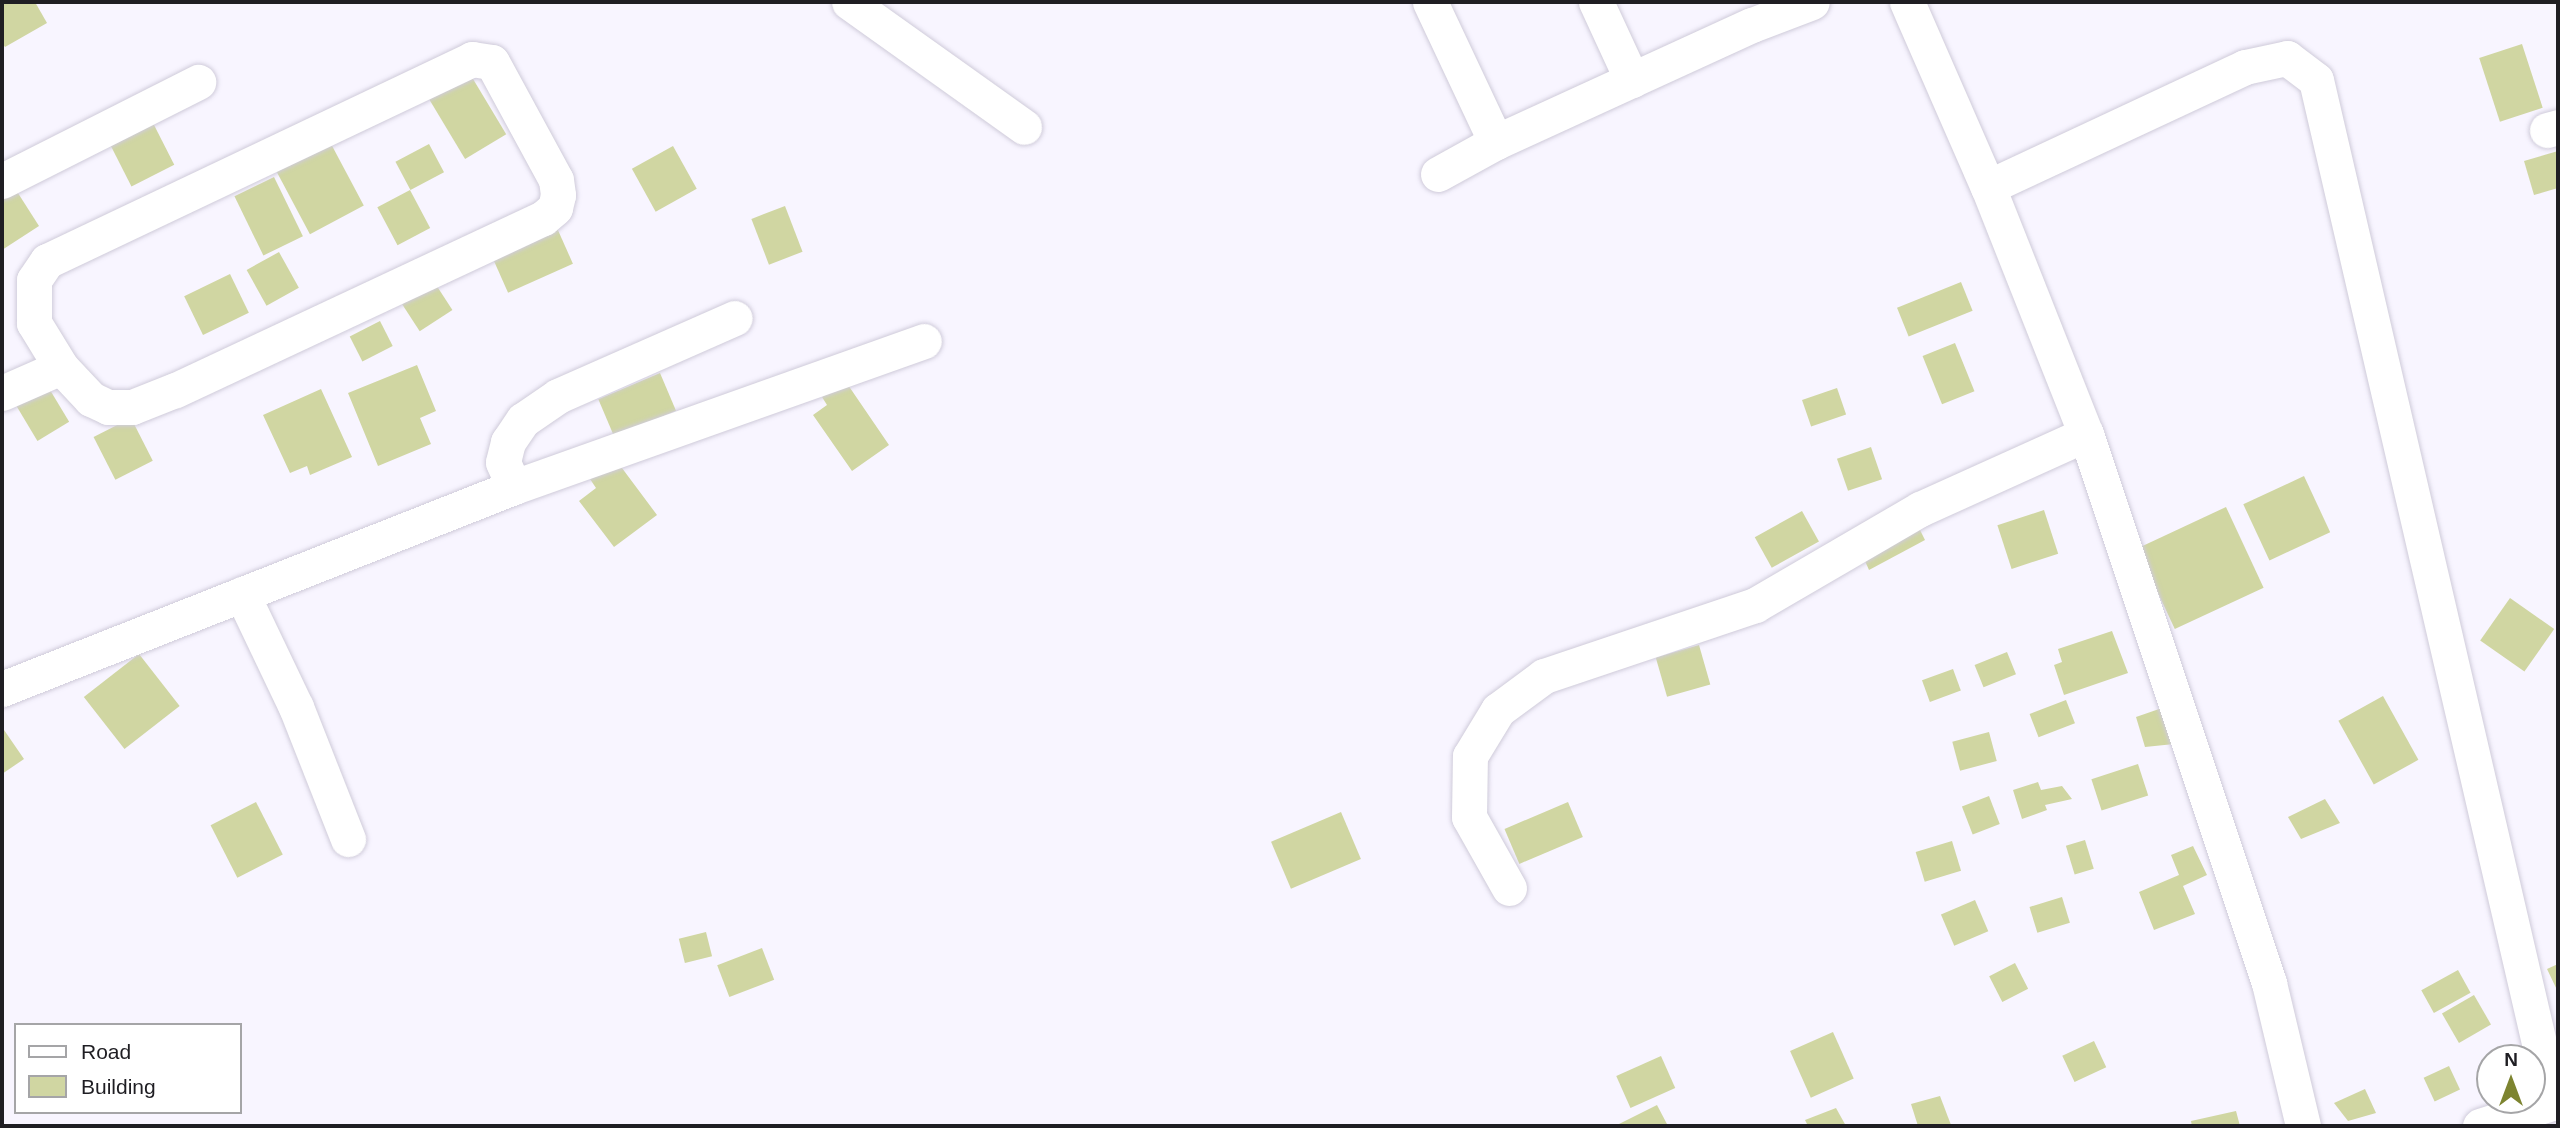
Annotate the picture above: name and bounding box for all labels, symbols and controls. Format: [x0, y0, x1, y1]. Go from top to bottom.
legend [14, 1023, 242, 1114]
text: Road [81, 1040, 131, 1063]
north arrow [2476, 1044, 2546, 1114]
text: N [2504, 1049, 2518, 1070]
text: Building [81, 1075, 156, 1098]

